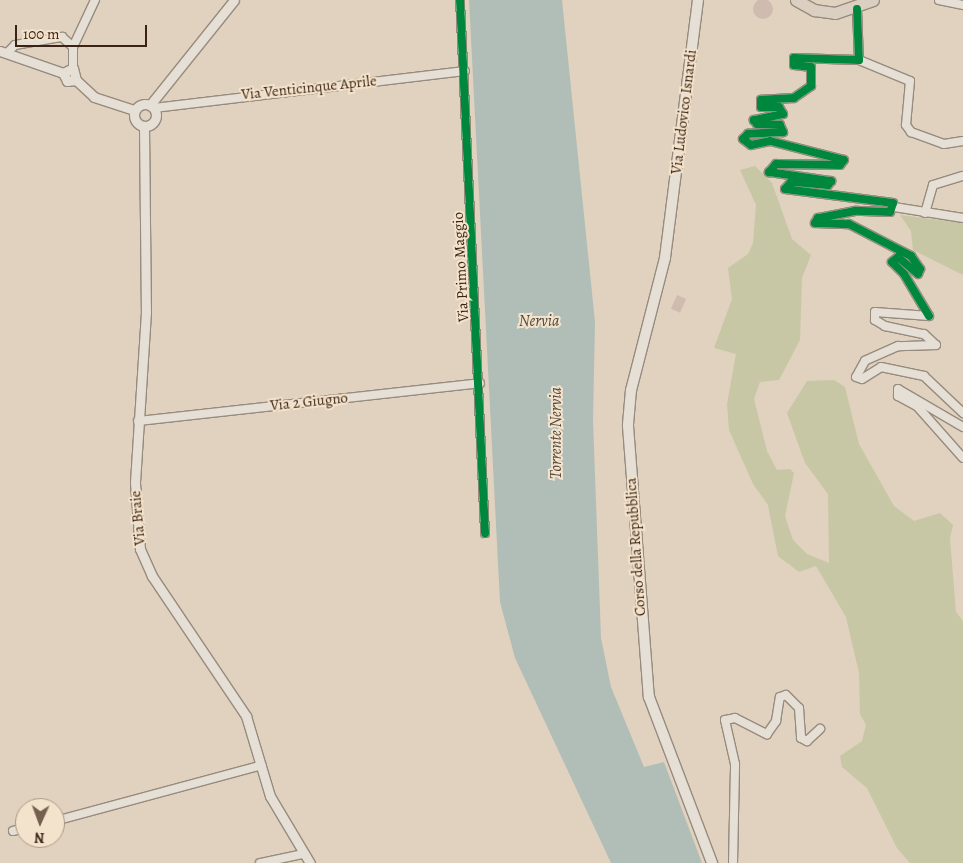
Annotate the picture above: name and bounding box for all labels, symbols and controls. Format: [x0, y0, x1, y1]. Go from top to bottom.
scale bar [18, 15, 150, 47]
text: 100 m [23, 24, 60, 44]
street label: Via Ludovico Isnardi [667, 49, 701, 175]
street label: Via Venticinque Aprile [240, 72, 378, 104]
street label: Via Primo Maggio [449, 212, 473, 322]
water label: Nervia [519, 311, 559, 331]
water label: Torrente Nervia [546, 387, 566, 479]
street label: Via 2 Giugno [269, 389, 349, 415]
street label: Corso della Repubblica [622, 477, 650, 617]
street label: Via Braie [127, 490, 149, 546]
north arrow [15, 798, 65, 848]
text: N [34, 828, 45, 847]

